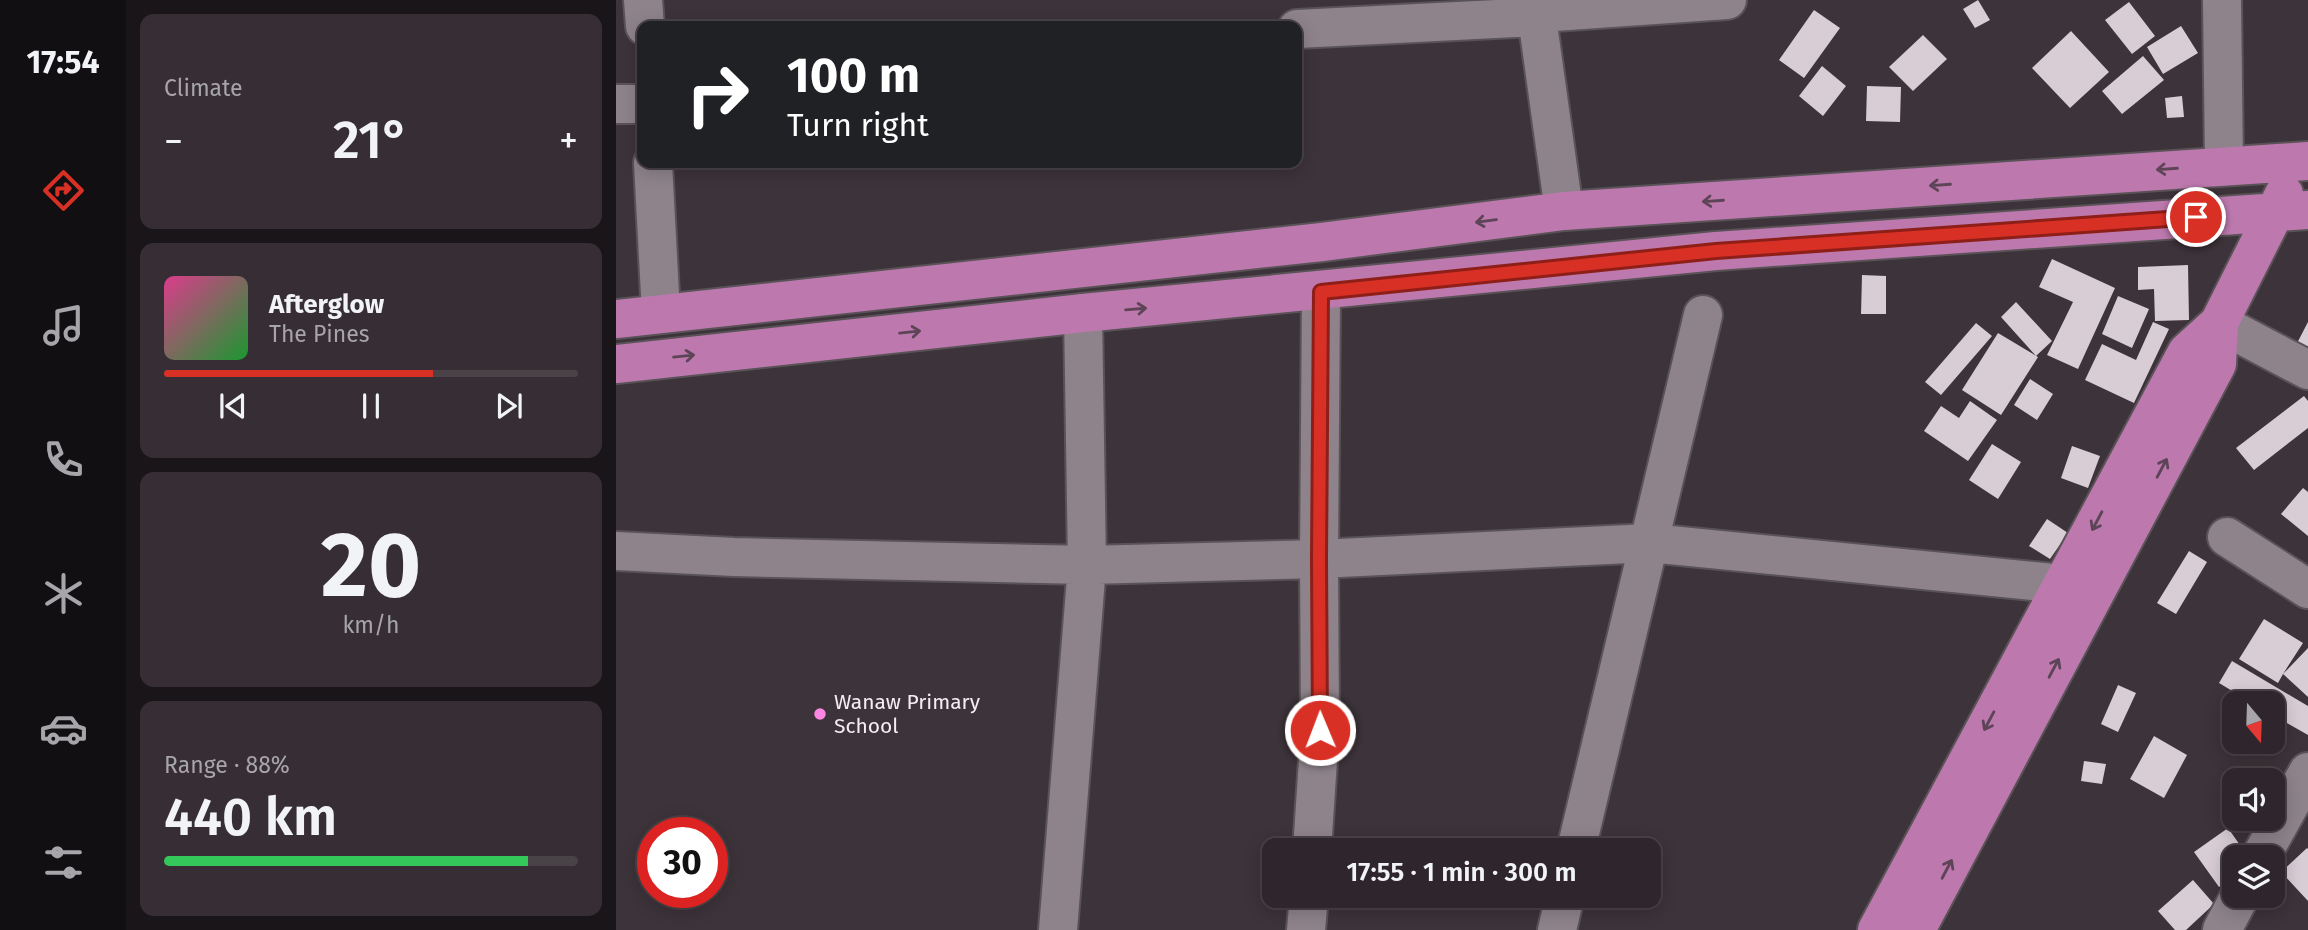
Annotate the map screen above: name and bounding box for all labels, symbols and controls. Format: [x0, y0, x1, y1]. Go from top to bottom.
text: 17:54 [27, 43, 100, 81]
text: 100 m [787, 46, 920, 105]
icon: right [672, 49, 763, 140]
text: Climate [164, 74, 243, 102]
text: Turn right [787, 106, 929, 144]
text: 21° [333, 109, 409, 172]
text: − [164, 118, 183, 164]
text: + [559, 118, 578, 164]
one-way arrow [2156, 163, 2178, 176]
icon: directions [39, 166, 88, 215]
one-way arrow [1929, 179, 1951, 192]
pin [2166, 187, 2226, 247]
one-way arrow [1702, 195, 1724, 208]
icon: arrive [2177, 198, 2215, 236]
one-way arrow [1475, 215, 1498, 228]
text: Afterglow [269, 289, 384, 320]
icon: music [39, 301, 88, 350]
one-way arrow [1125, 302, 1147, 315]
text: The Pines [269, 320, 370, 348]
one-way arrow [898, 325, 921, 338]
one-way arrow [672, 349, 695, 362]
icon: previous [214, 387, 252, 425]
icon: pause [352, 387, 390, 425]
icon: next [490, 387, 528, 425]
icon: phone [39, 435, 88, 484]
one-way arrow [2156, 458, 2169, 479]
one-way arrow [2090, 510, 2104, 530]
text: 20 [321, 511, 421, 620]
icon: climate [39, 569, 88, 618]
text: km/h [343, 611, 399, 639]
one-way arrow [2048, 659, 2062, 679]
place label: Wanaw Primary School [834, 689, 981, 739]
north arrow [2222, 691, 2286, 754]
map controls [2222, 691, 2285, 908]
position arrow [1283, 693, 1357, 767]
icon: car [39, 704, 88, 753]
marker: Wanaw Primary School [812, 706, 828, 722]
one-way arrow [1982, 710, 1995, 731]
text: Range · 88% [164, 751, 290, 779]
button: sound [2222, 768, 2285, 831]
text: 440 km [164, 786, 337, 849]
speed limit sign: 30 [637, 817, 728, 908]
icon: filters [39, 838, 88, 887]
button: layers [2222, 845, 2285, 908]
text: 17:55 · 1 min · 300 m [1347, 857, 1576, 888]
one-way arrow [1941, 859, 1954, 880]

